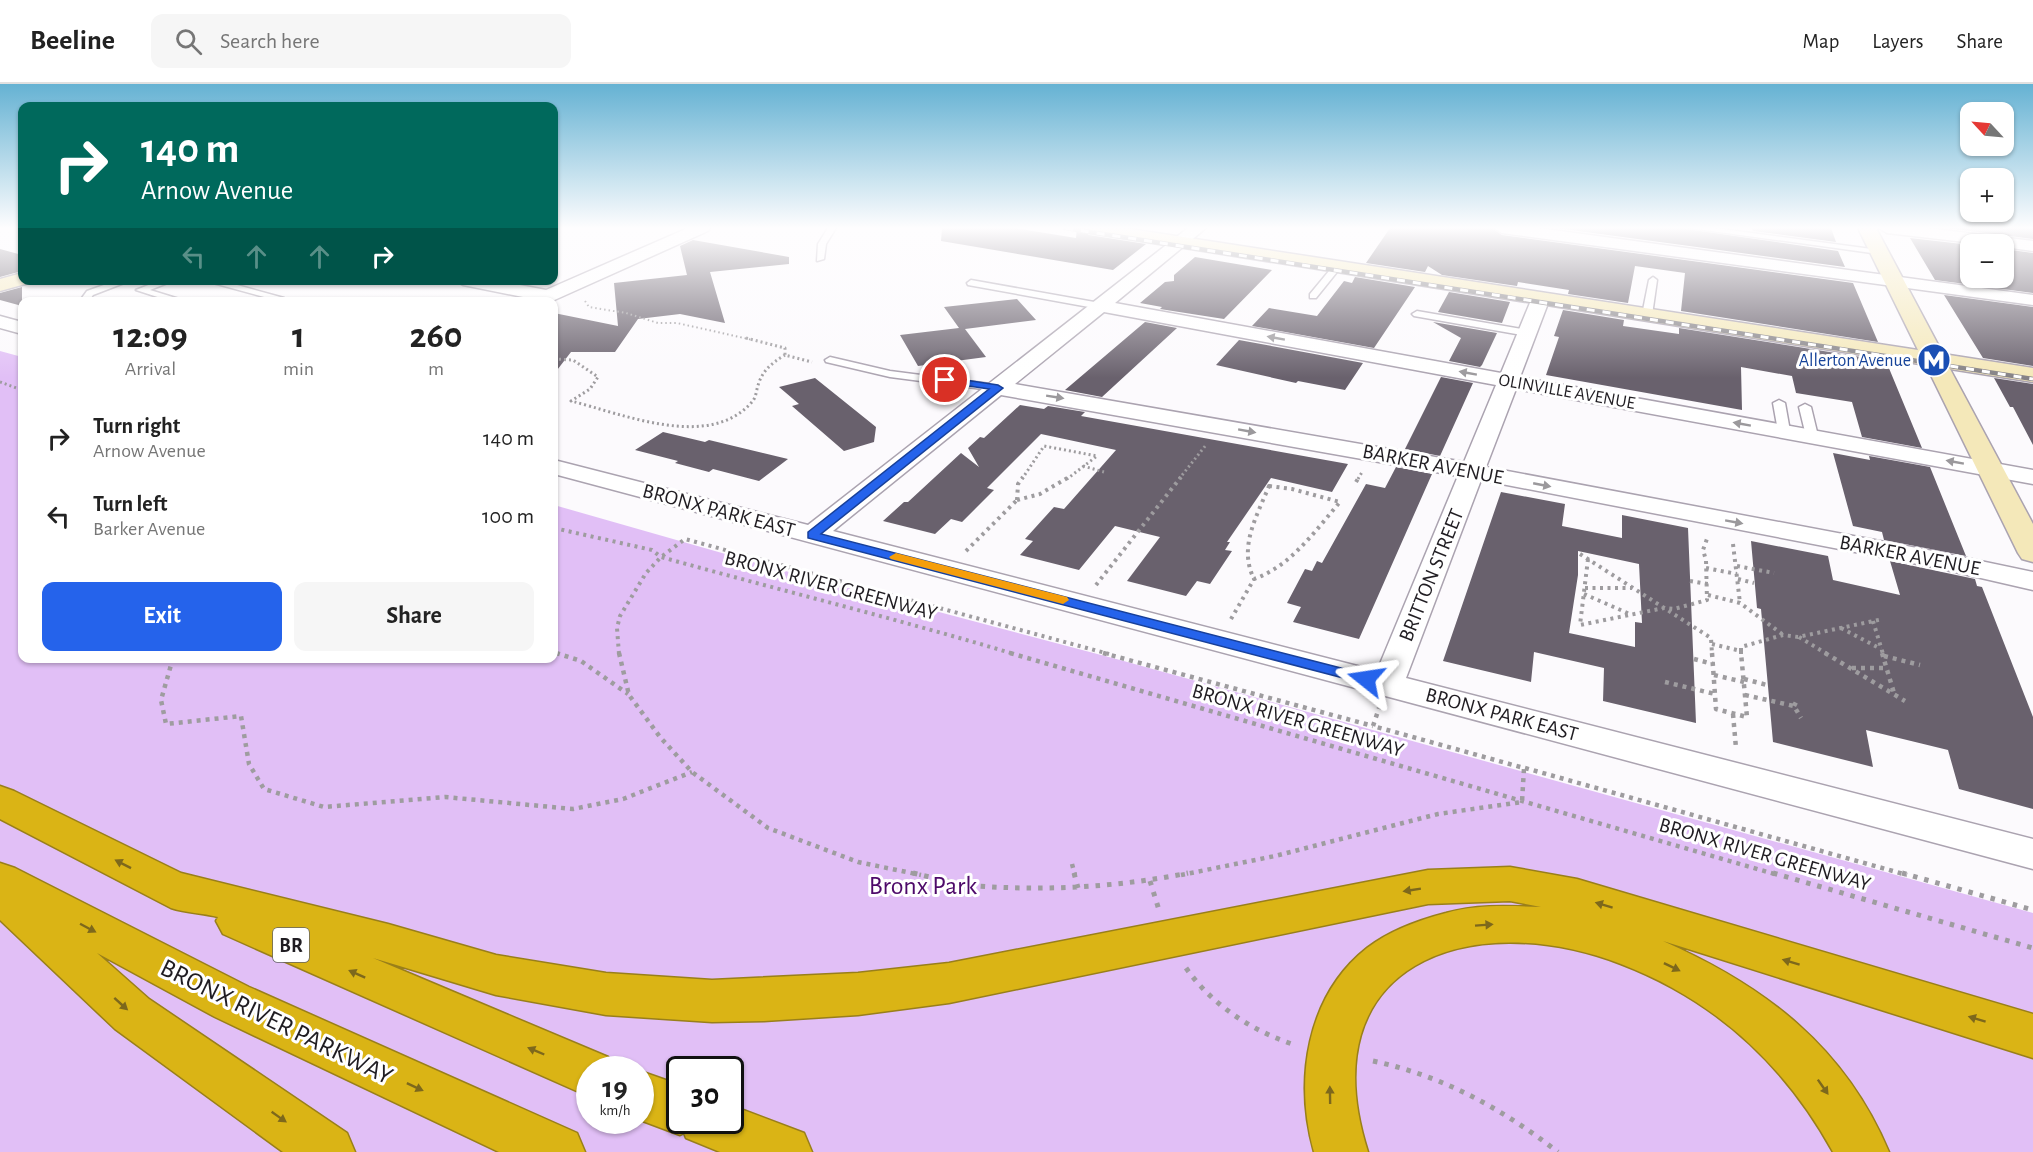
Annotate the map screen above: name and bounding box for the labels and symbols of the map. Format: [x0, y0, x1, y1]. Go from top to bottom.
north arrow [1960, 102, 2014, 156]
one-way arrow [1266, 333, 1285, 342]
metro station icon: Allerton Avenue [1916, 342, 1952, 378]
place label: Allerton Avenue [1799, 352, 1911, 370]
pin [919, 354, 970, 405]
one-way arrow [1458, 368, 1477, 377]
street label: OLINVILLE AVENUE [1497, 371, 1637, 413]
one-way arrow [1046, 393, 1065, 402]
one-way arrow [1733, 419, 1752, 428]
one-way arrow [1238, 426, 1257, 435]
street label: BARKER AVENUE [1361, 441, 1505, 488]
one-way arrow [1945, 458, 1964, 467]
street label: BRONX PARK EAST [640, 480, 797, 541]
one-way arrow [1533, 481, 1552, 490]
street label: BRITTON STREET [1395, 506, 1468, 645]
one-way arrow [1725, 518, 1744, 527]
street label: BARKER AVENUE [1838, 532, 1982, 579]
street label: BRONX RIVER GREENWAY [722, 547, 940, 624]
position arrow [1334, 647, 1398, 711]
street label: BRONX RIVER GREENWAY [1190, 680, 1406, 761]
street label: BRONX PARK EAST [1423, 684, 1580, 745]
street label: BRONX RIVER GREENWAY [1657, 814, 1873, 895]
one-way arrow [114, 860, 132, 870]
park label: Bronx Park [869, 873, 977, 899]
one-way arrow [1402, 885, 1421, 894]
one-way arrow [1595, 900, 1613, 909]
one-way arrow [1475, 921, 1494, 930]
one-way arrow [80, 923, 97, 933]
road number: BR [273, 928, 309, 962]
street label: BRONX RIVER PARKWAY [156, 954, 397, 1090]
one-way arrow [1782, 957, 1800, 966]
one-way arrow [1664, 962, 1681, 971]
one-way arrow [348, 969, 365, 978]
one-way arrow [113, 997, 128, 1010]
one-way arrow [1968, 1014, 1986, 1023]
one-way arrow [526, 1046, 544, 1056]
speed limit sign: 30 [666, 1056, 744, 1134]
one-way arrow [1817, 1078, 1829, 1094]
one-way arrow [406, 1083, 423, 1092]
one-way arrow [1326, 1085, 1335, 1104]
one-way arrow [271, 1111, 287, 1123]

